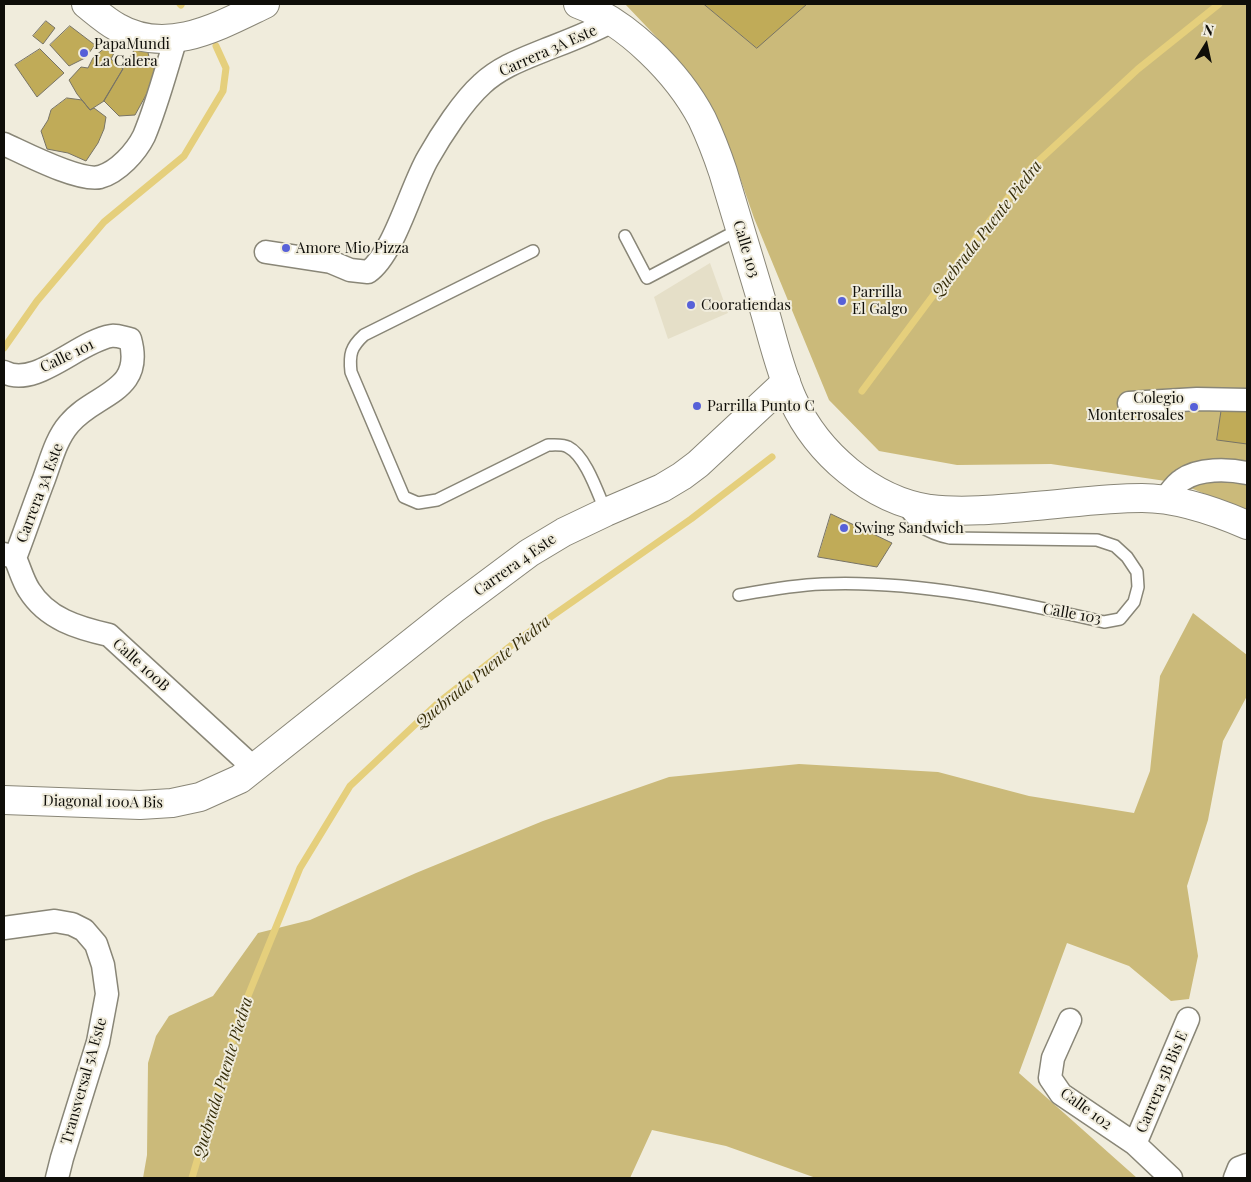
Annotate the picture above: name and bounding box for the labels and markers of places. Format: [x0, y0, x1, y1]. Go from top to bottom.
place label: PapaMundi La Calera [94, 35, 170, 70]
marker: PapaMundi La Calera [78, 47, 90, 59]
place label: Amore Mio Pizza [296, 239, 409, 257]
marker: Amore Mio Pizza [280, 242, 292, 254]
place label: Parrilla El Galgo [852, 283, 907, 318]
marker: Parrilla El Galgo [836, 295, 848, 307]
place label: Cooratiendas [701, 296, 791, 314]
marker: Cooratiendas [685, 299, 697, 311]
place label: Colegio Monterrosales [1087, 389, 1184, 424]
place label: Parrilla Punto C [707, 397, 815, 415]
marker: Parrilla Punto C [691, 400, 703, 412]
marker: Colegio Monterrosales [1188, 401, 1200, 413]
place label: Swing Sandwich [854, 519, 964, 537]
marker: Swing Sandwich [838, 522, 850, 534]

